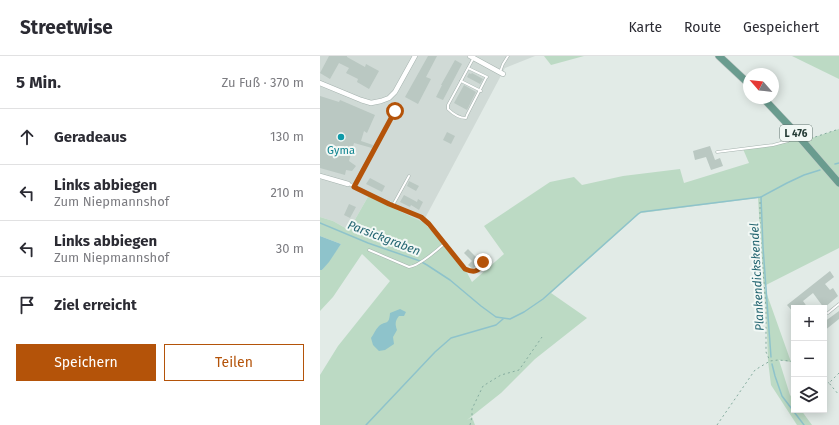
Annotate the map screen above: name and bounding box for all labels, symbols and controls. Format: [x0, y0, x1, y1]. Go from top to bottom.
text: Streetwise [20, 16, 113, 39]
text: Karte [628, 19, 662, 36]
text: Route [684, 19, 721, 36]
text: Gespeichert [743, 19, 819, 36]
north arrow [743, 68, 779, 104]
text: 5 Min. [16, 72, 61, 93]
text: Zu Fuß · 370 m [221, 75, 304, 90]
route start [386, 102, 404, 120]
road number: L 476 [780, 125, 812, 141]
icon: ahead [16, 126, 38, 148]
text: Geradeaus [54, 128, 127, 146]
text: 130 m [270, 129, 304, 144]
marker: Gyma [336, 132, 346, 142]
place label: Gyma [327, 144, 355, 157]
text: Links abbiegen [54, 176, 157, 194]
icon: left [16, 182, 38, 204]
text: 210 m [270, 185, 304, 200]
text: Zum Niepmannshof [54, 194, 169, 209]
water label: Parsickgraben [346, 218, 422, 258]
water label: Plankendickskendel [747, 223, 767, 331]
text: Links abbiegen [54, 232, 157, 250]
icon: left [16, 238, 38, 260]
text: 30 m [276, 241, 304, 256]
text: Zum Niepmannshof [54, 250, 169, 265]
route end [474, 253, 492, 271]
icon: arrive [16, 294, 38, 316]
text: Ziel erreicht [54, 296, 137, 314]
map controls [791, 305, 827, 413]
button: + [791, 305, 827, 341]
button: − [791, 341, 827, 377]
button: Speichern [16, 344, 156, 381]
button: Teilen [164, 344, 304, 381]
button: layers [791, 377, 827, 413]

